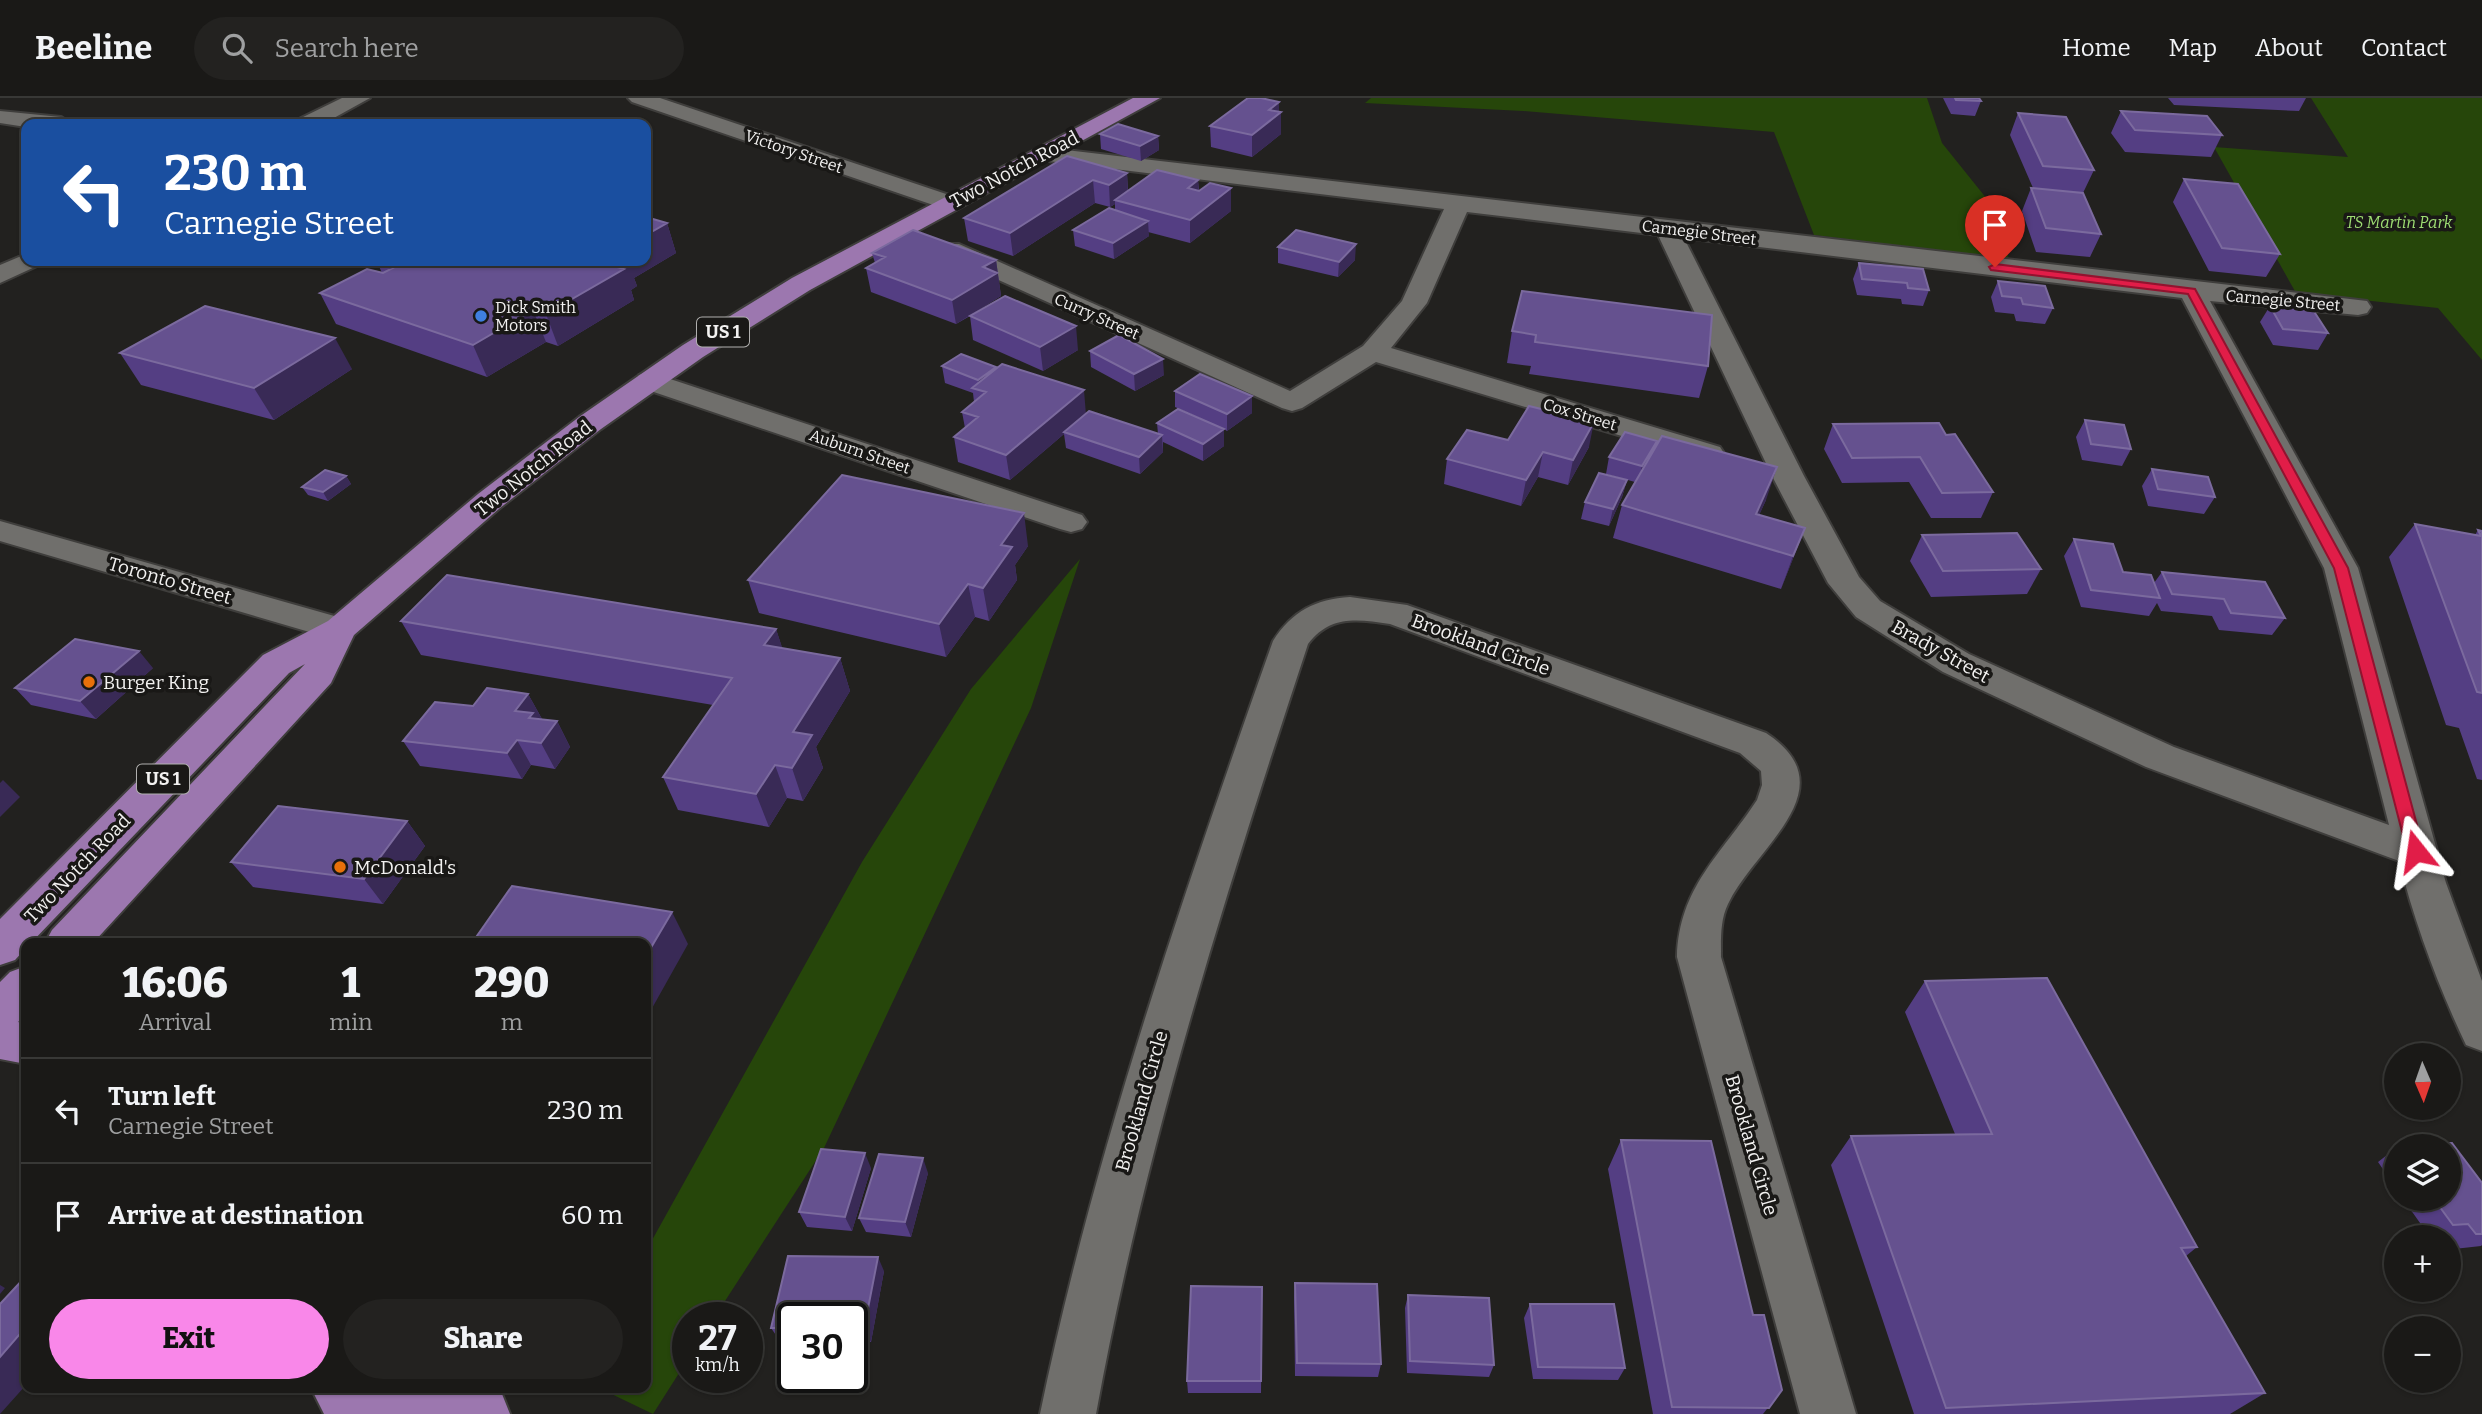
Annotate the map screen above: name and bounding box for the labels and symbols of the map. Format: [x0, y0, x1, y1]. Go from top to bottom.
street label: Victory Street [743, 126, 845, 177]
street label: Two Notch Road [946, 126, 1082, 213]
pin [1965, 195, 2025, 267]
park label: TS Martin Park [2346, 213, 2453, 232]
street label: Carnegie Street [1641, 216, 1757, 249]
street label: Carnegie Street [2225, 286, 2341, 315]
street label: Curry Street [1051, 289, 1142, 344]
place label: Dick Smith Motors [495, 298, 576, 335]
marker: Dick Smith Motors [473, 308, 489, 324]
road number: US 1 [697, 318, 749, 346]
street label: Cox Street [1541, 394, 1619, 435]
street label: Two Notch Road [470, 416, 596, 521]
street label: Auburn Street [807, 425, 913, 478]
street label: Toronto Street [106, 552, 234, 609]
street label: Brookland Circle [1409, 609, 1553, 680]
street label: Brady Street [1888, 615, 1994, 688]
place label: Burger King [103, 671, 210, 694]
marker: Burger King [81, 674, 97, 690]
road number: US 1 [137, 764, 189, 794]
street label: Two Notch Road [20, 809, 135, 928]
position arrow [2379, 814, 2453, 888]
place label: McDonald's [354, 856, 456, 879]
marker: McDonald's [332, 859, 348, 875]
street label: Brookland Circle [1110, 1028, 1173, 1174]
north arrow [2384, 1043, 2460, 1120]
street label: Brookland Circle [1720, 1072, 1783, 1218]
speed limit sign: 30 [777, 1302, 868, 1393]

